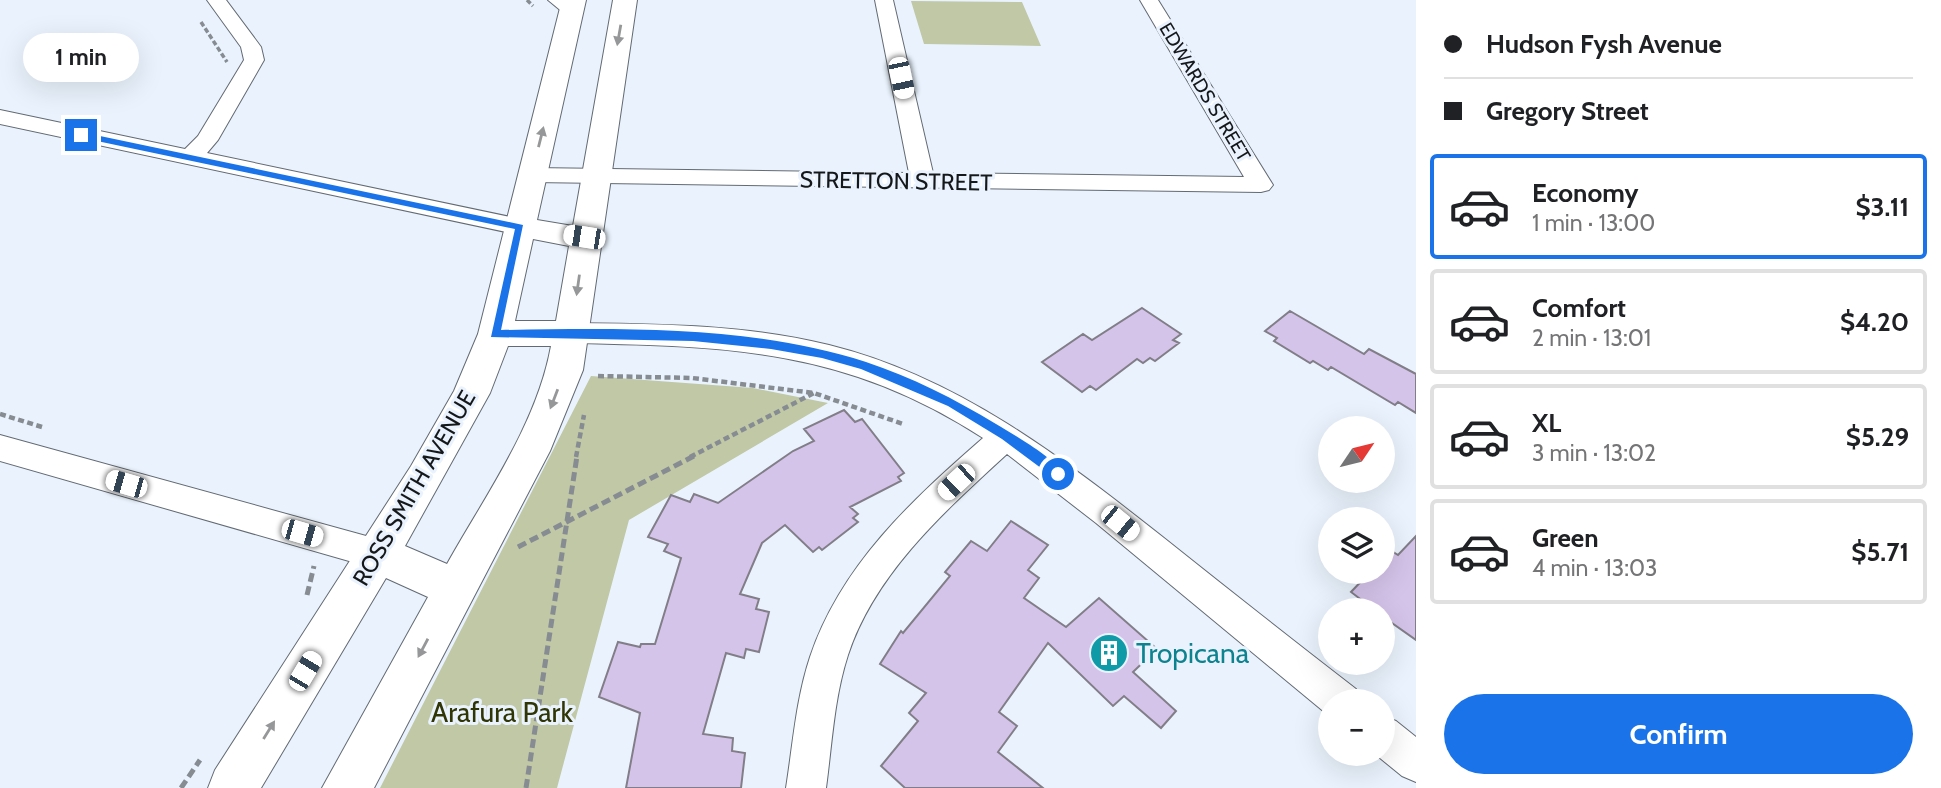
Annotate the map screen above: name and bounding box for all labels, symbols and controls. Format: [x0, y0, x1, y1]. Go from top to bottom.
street label: EDWARDS STREET [1155, 19, 1255, 165]
one-way arrow [613, 24, 624, 46]
text: Hudson Fysh Avenue [1486, 28, 1722, 60]
callout: 1 min [23, 33, 139, 82]
text: 1 min [55, 43, 107, 71]
car [887, 55, 916, 101]
text: Gregory Street [1486, 95, 1649, 127]
route end [65, 119, 97, 151]
one-way arrow [536, 126, 547, 148]
street label: STRETTON STREET [799, 165, 993, 197]
icon: car [1448, 175, 1511, 238]
text: Economy [1532, 177, 1638, 209]
text: $3.11 [1855, 191, 1909, 223]
text: 1 min · 13:00 [1532, 209, 1655, 237]
car [562, 223, 607, 251]
one-way arrow [572, 274, 583, 296]
icon: car [1448, 290, 1511, 353]
text: Comfort [1532, 292, 1626, 324]
text: $4.20 [1840, 306, 1909, 338]
text: 2 min · 13:01 [1532, 324, 1651, 352]
street label: ROSS SMITH AVENUE [347, 386, 481, 590]
one-way arrow [548, 388, 559, 409]
icon: car [1448, 405, 1511, 468]
text: XL [1532, 407, 1561, 439]
north arrow [1318, 416, 1395, 494]
map controls [1318, 416, 1395, 766]
text: $5.29 [1846, 421, 1909, 453]
text: 3 min · 13:02 [1532, 439, 1656, 467]
route start [1042, 458, 1074, 490]
car [934, 460, 979, 504]
car [103, 468, 150, 500]
car [1098, 502, 1143, 544]
button: layers [1318, 507, 1395, 584]
car [279, 517, 326, 549]
icon: car [1448, 520, 1511, 583]
text: Green [1532, 522, 1599, 554]
text: $5.71 [1851, 536, 1909, 568]
text: 4 min · 13:03 [1532, 554, 1657, 582]
button: + [1318, 598, 1395, 675]
building icon: Tropicana [1088, 632, 1130, 674]
place label: Tropicana [1136, 636, 1250, 670]
one-way arrow [417, 638, 429, 658]
car [286, 648, 325, 694]
button: − [1318, 689, 1395, 766]
button: Confirm [1444, 694, 1913, 774]
park label: Arafura Park [431, 695, 573, 729]
one-way arrow [262, 720, 275, 739]

